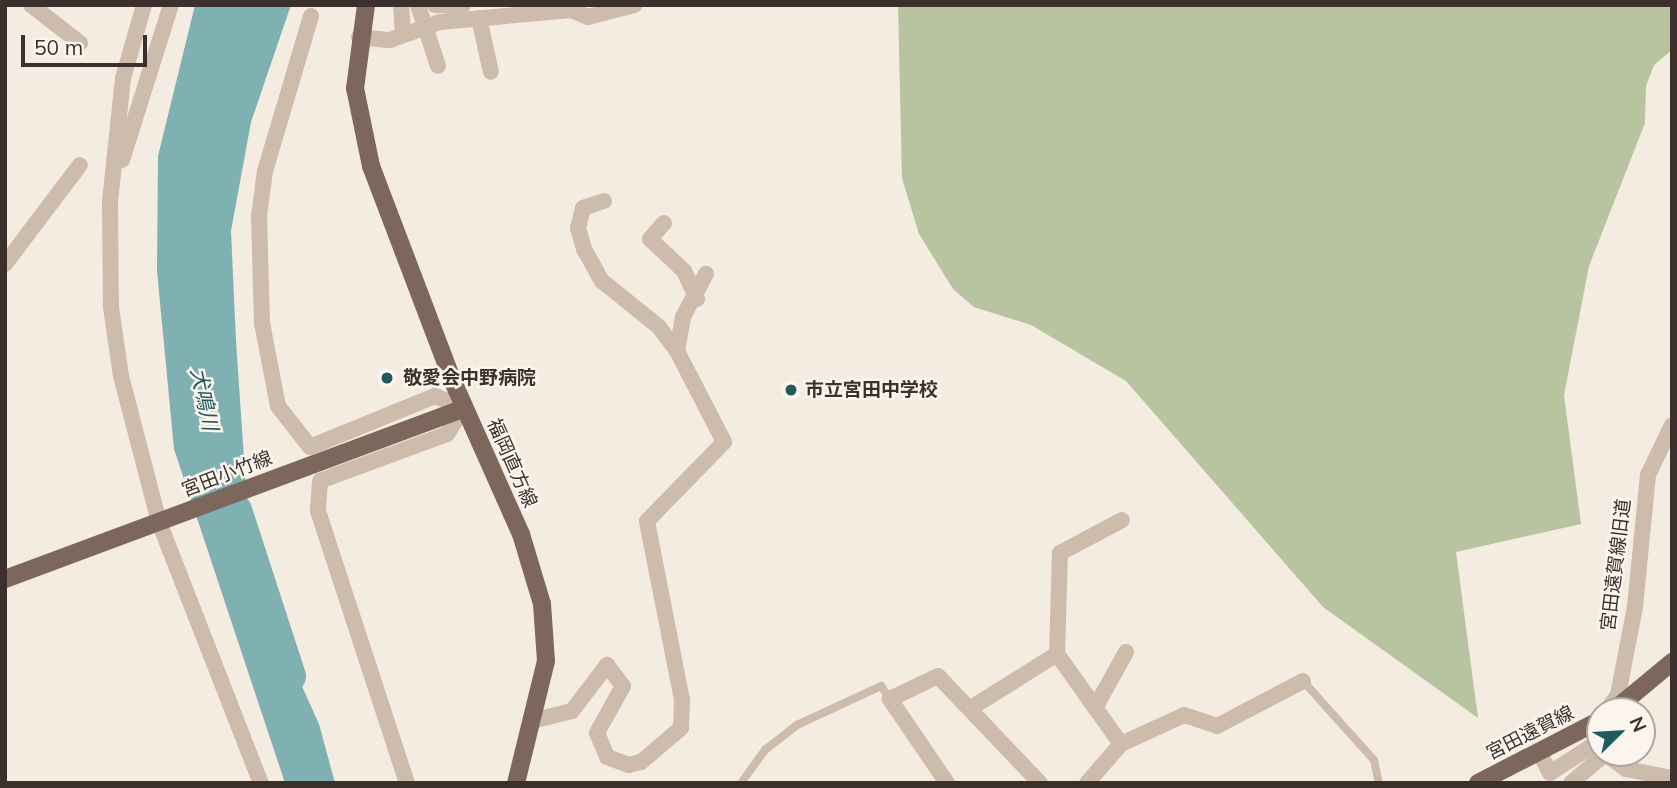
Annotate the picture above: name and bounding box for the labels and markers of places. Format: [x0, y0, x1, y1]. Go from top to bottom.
place label: 敬愛会中野病院 [403, 367, 536, 389]
marker: 敬愛会中野病院 [377, 368, 397, 388]
place label: 市立宮田中学校 [805, 379, 938, 401]
marker: 市立宮田中学校 [783, 382, 799, 398]

